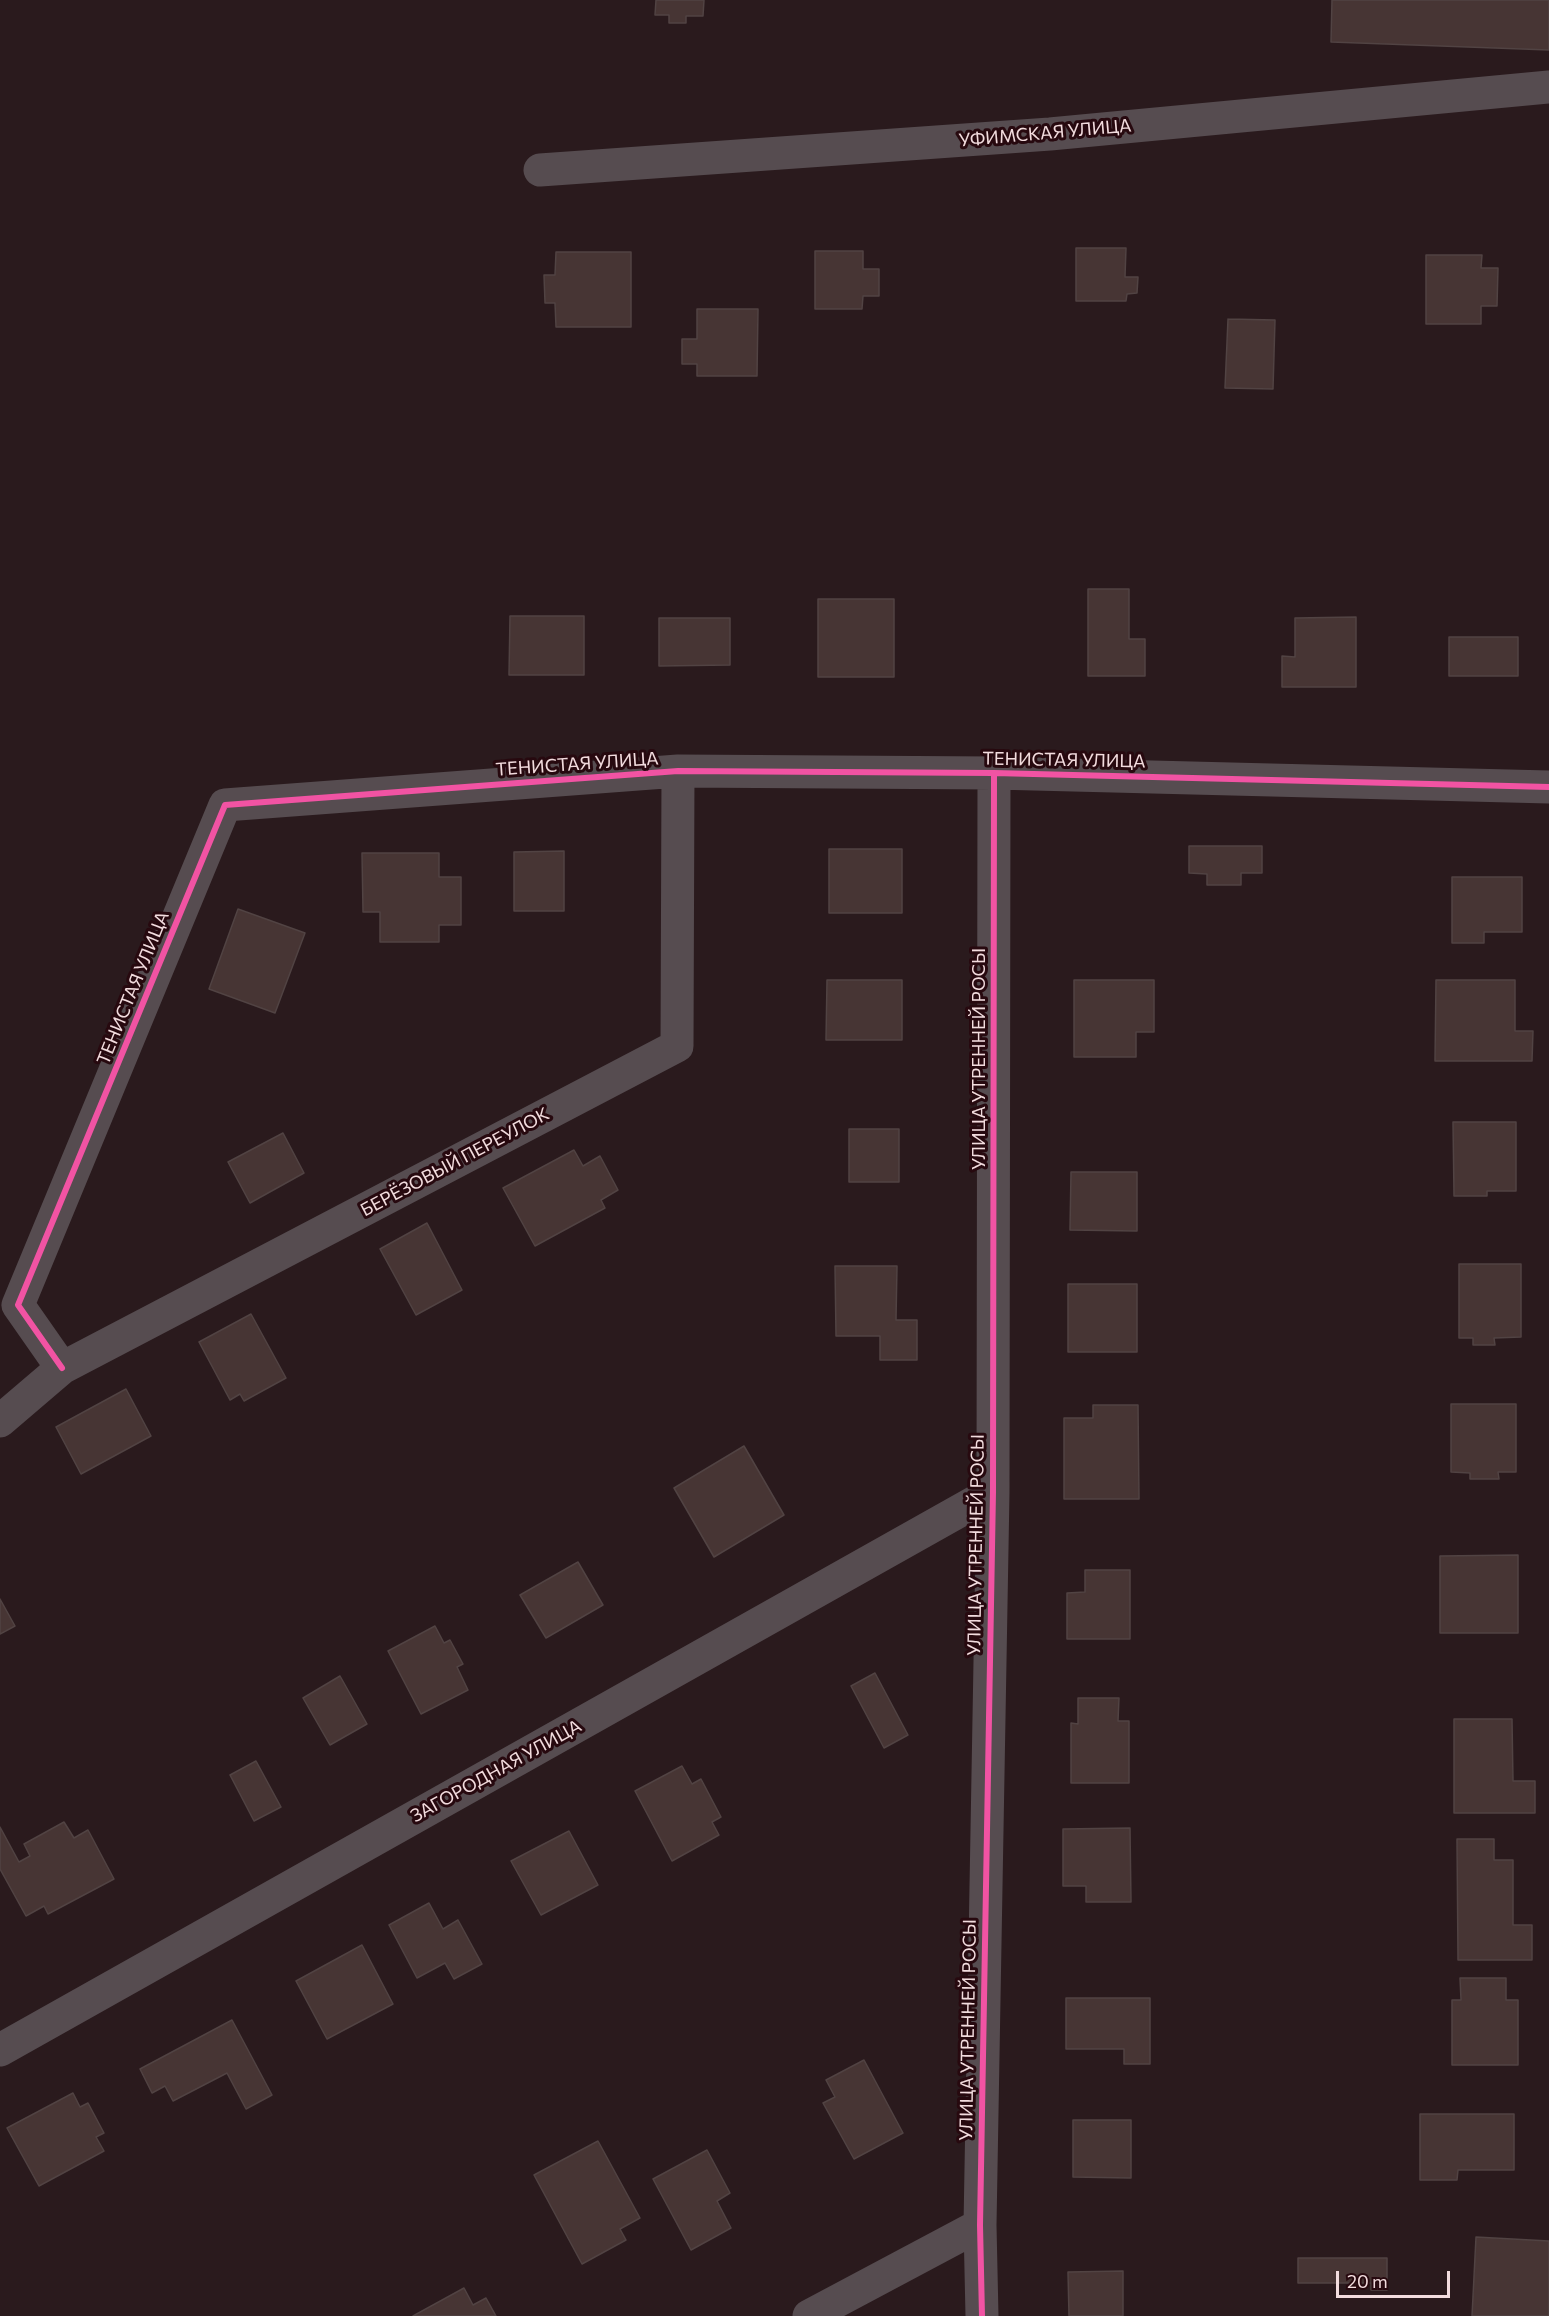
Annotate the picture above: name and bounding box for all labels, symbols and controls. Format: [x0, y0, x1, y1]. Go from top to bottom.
street label: УФИМСКАЯ УЛИЦА [958, 115, 1132, 151]
street label: ТЕНИСТАЯ УЛИЦА [495, 748, 659, 780]
street label: ТЕНИСТАЯ УЛИЦА [982, 748, 1146, 772]
street label: ТЕНИСТАЯ УЛИЦА [92, 908, 174, 1068]
street label: УЛИЦА УТРЕННЕЙ РОСЫ [968, 948, 990, 1170]
street label: БЕРЁЗОВЫЙ ПЕРЕУЛОК [357, 1103, 553, 1221]
street label: УЛИЦА УТРЕННЕЙ РОСЫ [963, 1434, 989, 1656]
street label: ЗАГОРОДНАЯ УЛИЦА [407, 1715, 585, 1827]
street label: УЛИЦА УТРЕННЕЙ РОСЫ [955, 1919, 981, 2141]
scale bar [1339, 2259, 1453, 2297]
text: 20 m [1347, 2270, 1388, 2292]

